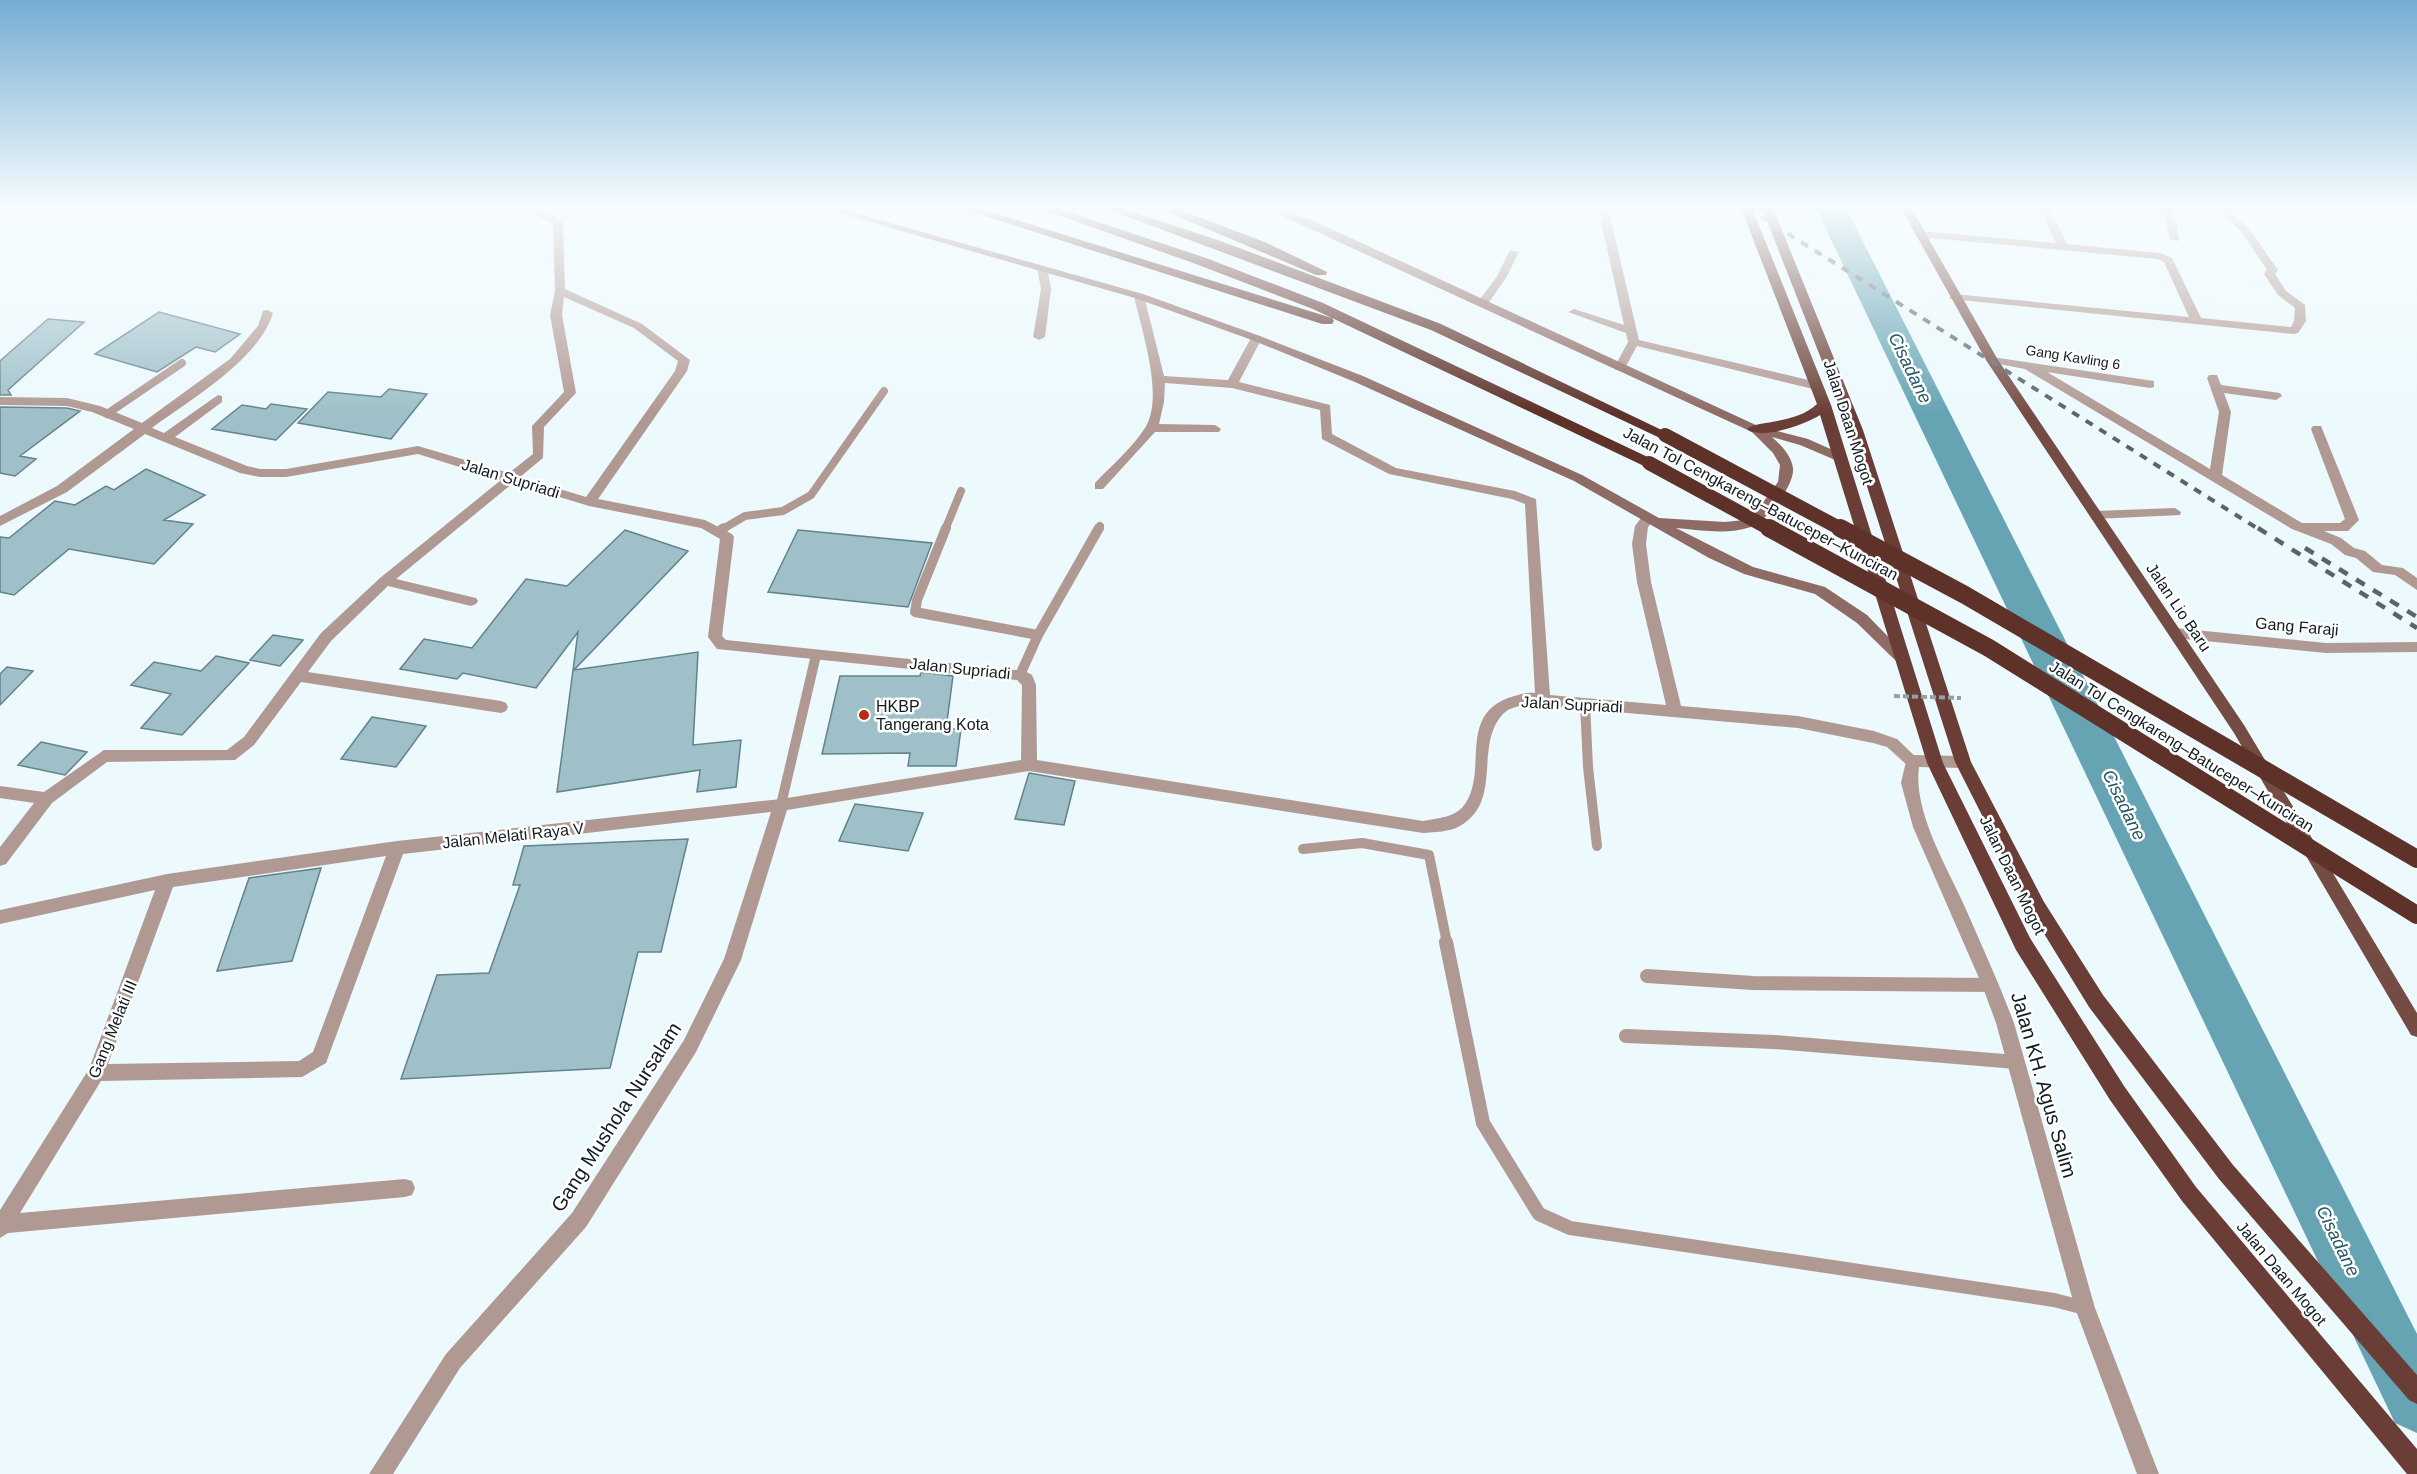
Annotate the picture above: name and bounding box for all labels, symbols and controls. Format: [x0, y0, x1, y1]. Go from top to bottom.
water label: Cisadane [1884, 329, 1936, 407]
street label: Gang Kavling 6 [2024, 342, 2122, 372]
street label: Jalan Daan Mogot [1820, 358, 1877, 487]
street label: Jalan Tol Cengkareng–Batuceper–Kunciran [1621, 424, 1901, 583]
street label: Jalan Supriadi [460, 456, 562, 501]
street label: Jalan Lio Baru [2143, 560, 2214, 654]
street label: Gang Faraji [2255, 614, 2339, 639]
street label: Jalan Supriadi [909, 655, 1011, 682]
street label: Jalan Tol Cengkareng–Batuceper–Kunciran [2046, 658, 2317, 835]
street label: Jalan Supriadi [1521, 693, 1623, 716]
place label: HKBP Tangerang Kota [876, 698, 989, 733]
marker: HKBP Tangerang Kota [857, 708, 871, 722]
water label: Cisadane [2098, 766, 2150, 844]
street label: Jalan Daan Mogot [1976, 813, 2049, 938]
street label: Jalan Melati Raya V [441, 820, 585, 851]
street label: Gang Melati III [85, 978, 140, 1081]
street label: Jalan KH. Agus Salim [2007, 990, 2081, 1180]
street label: Gang Mushola Nursalam [547, 1018, 685, 1216]
water label: Cisadane [2312, 1202, 2364, 1280]
street label: Jalan Daan Mogot [2233, 1218, 2330, 1329]

